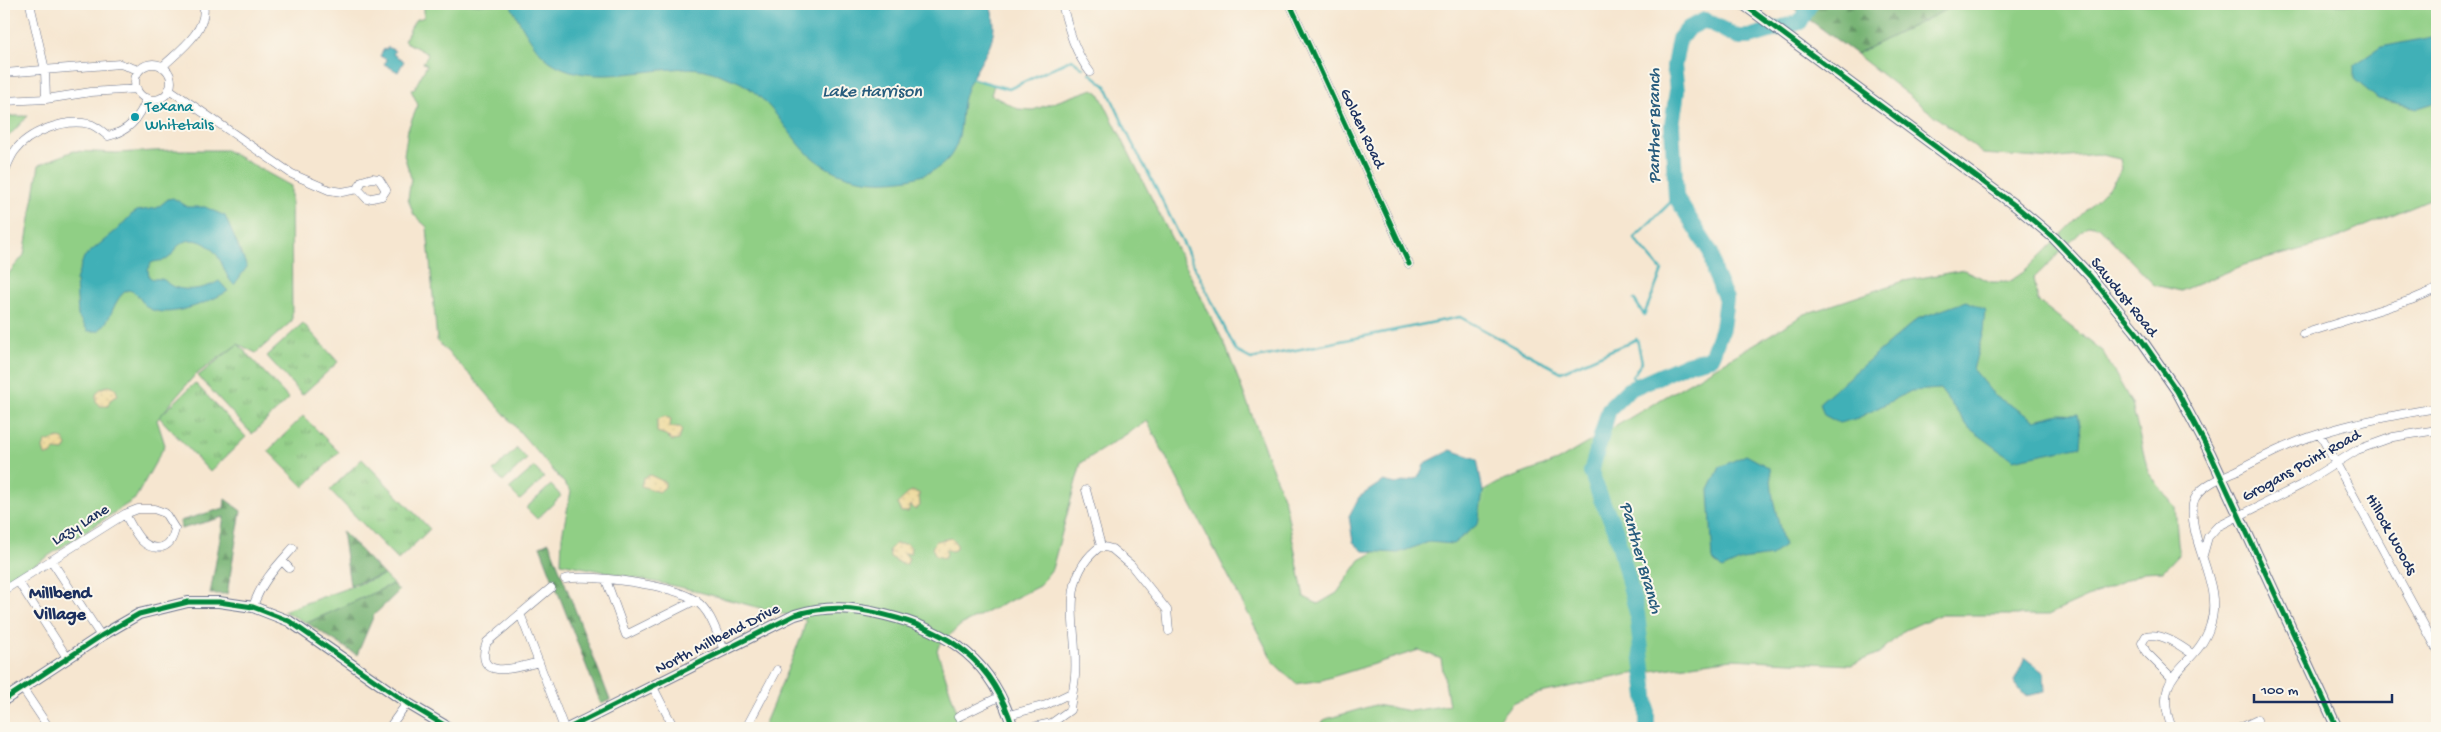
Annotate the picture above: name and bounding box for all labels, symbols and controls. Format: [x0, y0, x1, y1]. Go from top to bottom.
water label: Panther Branch [1645, 68, 1666, 184]
water label: Lake Harrison [822, 82, 922, 103]
street label: Golden Road [1334, 86, 1388, 173]
place label: Texana Whitetails [144, 99, 215, 136]
marker: Texana Whitetails [129, 111, 141, 123]
street label: Sawdust Road [2085, 254, 2162, 343]
street label: Grogans Point Road [2239, 426, 2366, 507]
street label: Hillock Woods [2360, 491, 2421, 580]
water label: Panther Branch [1614, 500, 1666, 617]
street label: Lazy Lane [49, 501, 114, 551]
district label: Millbend Village [29, 584, 94, 626]
street label: North Millbend Drive [653, 600, 784, 680]
scale bar [2254, 672, 2391, 704]
text: 100 m [2260, 682, 2299, 700]

